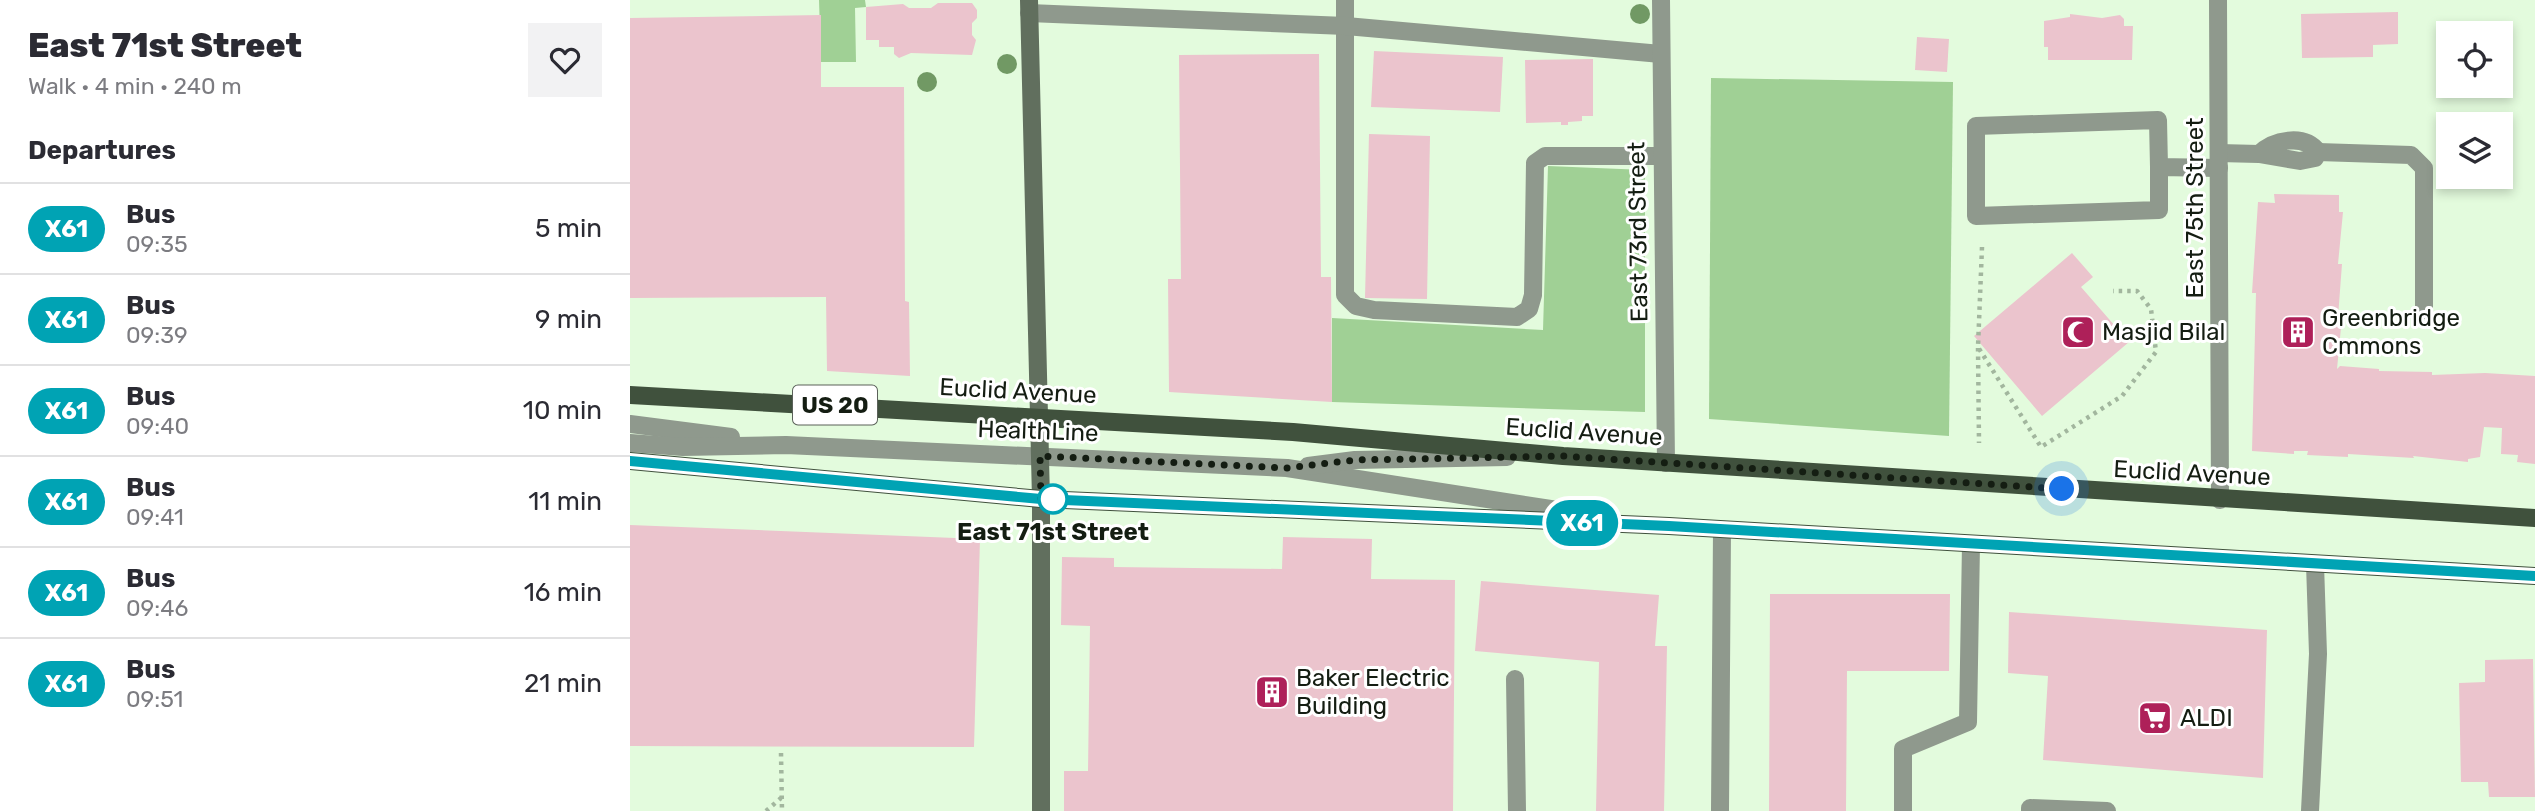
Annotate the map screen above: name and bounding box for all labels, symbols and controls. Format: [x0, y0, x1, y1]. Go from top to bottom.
map controls [2436, 21, 2513, 189]
button: locate [2436, 21, 2513, 98]
button: heart [528, 23, 602, 97]
text: East 71st Street [28, 26, 302, 65]
text: Walk · 4 min · 240 m [28, 72, 242, 100]
button: layers [2436, 112, 2513, 189]
street label: East 75th Street [2181, 117, 2209, 299]
text: Departures [28, 135, 176, 166]
street label: East 73rd Street [1622, 142, 1654, 322]
text: Bus [126, 199, 175, 230]
text: 5 min [535, 213, 602, 244]
text: X61 [45, 215, 88, 243]
text: 09:35 [126, 230, 188, 258]
text: Bus [126, 290, 175, 321]
text: 9 min [535, 304, 602, 335]
place label: Greenbridge Cmmons [2322, 304, 2460, 360]
text: X61 [45, 306, 88, 334]
mosque icon: Masjid Bilal [2059, 313, 2097, 351]
building icon: Greenbridge Cmmons [2279, 313, 2317, 351]
place label: Masjid Bilal [2102, 318, 2225, 346]
text: 09:39 [126, 321, 188, 349]
street label: Euclid Avenue [939, 373, 1097, 409]
text: Bus [126, 381, 175, 412]
road number: US 20 [793, 386, 877, 424]
text: 10 min [523, 395, 602, 426]
text: X61 [45, 397, 88, 425]
text: 09:40 [126, 412, 189, 440]
street label: Euclid Avenue [1505, 413, 1663, 451]
street label: HealthLine [977, 415, 1099, 447]
street label: Euclid Avenue [2113, 455, 2271, 491]
your location [2044, 471, 2079, 506]
text: Bus [126, 472, 175, 503]
marker: East 71st Street [1038, 484, 1068, 514]
text: 11 min [528, 486, 602, 517]
text: X61 [45, 488, 88, 516]
line badge: X61 [1542, 500, 1622, 546]
text: 09:41 [126, 503, 184, 531]
text: X61 [1560, 509, 1604, 537]
place label: East 71st Street [957, 518, 1149, 546]
text: Bus [126, 563, 175, 594]
text: 16 min [524, 577, 602, 608]
text: X61 [45, 579, 88, 607]
text: 09:46 [126, 594, 188, 622]
text: Bus [126, 654, 175, 685]
place label: Baker Electric Building [1296, 664, 1450, 720]
text: 21 min [524, 668, 602, 699]
text: X61 [45, 670, 88, 698]
building icon: Baker Electric Building [1253, 673, 1291, 711]
text: 09:51 [126, 685, 183, 713]
supermarket icon: ALDI [2136, 699, 2174, 737]
place label: ALDI [2180, 704, 2233, 732]

